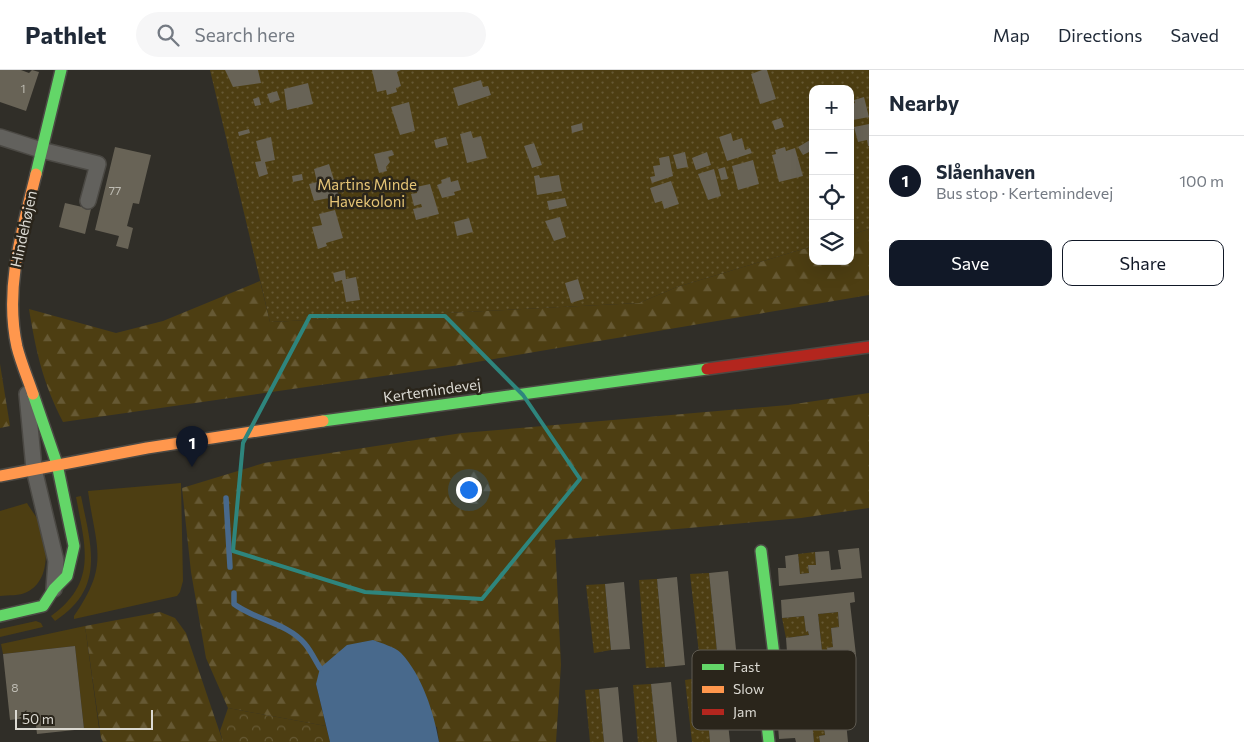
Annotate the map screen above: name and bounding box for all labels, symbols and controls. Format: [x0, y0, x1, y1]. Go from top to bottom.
search box [136, 12, 486, 57]
text: Pathlet [25, 20, 106, 49]
icon: search [154, 21, 182, 49]
text: Search here [194, 23, 295, 46]
text: Map [993, 24, 1030, 46]
text: Directions [1058, 24, 1142, 46]
text: Saved [1170, 24, 1219, 46]
house number: 1 [20, 81, 26, 95]
map controls [809, 85, 854, 265]
button: + [809, 85, 854, 130]
text: Nearby [889, 90, 959, 115]
button: − [809, 130, 854, 175]
text: Slåenhaven [936, 160, 1035, 183]
text: 1 [901, 171, 909, 190]
text: 100 m [1179, 171, 1224, 190]
park label: Martins Minde Havekoloni [317, 175, 417, 210]
button: locate [809, 175, 854, 220]
house number: 77 [109, 183, 121, 197]
text: Bus stop · Kertemindevej [936, 183, 1113, 202]
street label: Hindehøjen [6, 189, 40, 269]
button: layers [809, 220, 854, 265]
button: Save [889, 240, 1052, 286]
button: Share [1062, 240, 1224, 286]
street label: Kertemindevej [382, 374, 482, 406]
pin: 1 [176, 426, 208, 467]
your location [456, 477, 482, 503]
legend [692, 650, 856, 730]
text: Fast [733, 658, 760, 675]
house number: 8 [11, 680, 19, 694]
text: Slow [733, 680, 764, 697]
text: Jam [733, 703, 757, 720]
scale bar [15, 707, 152, 730]
text: 50 m [22, 710, 54, 727]

